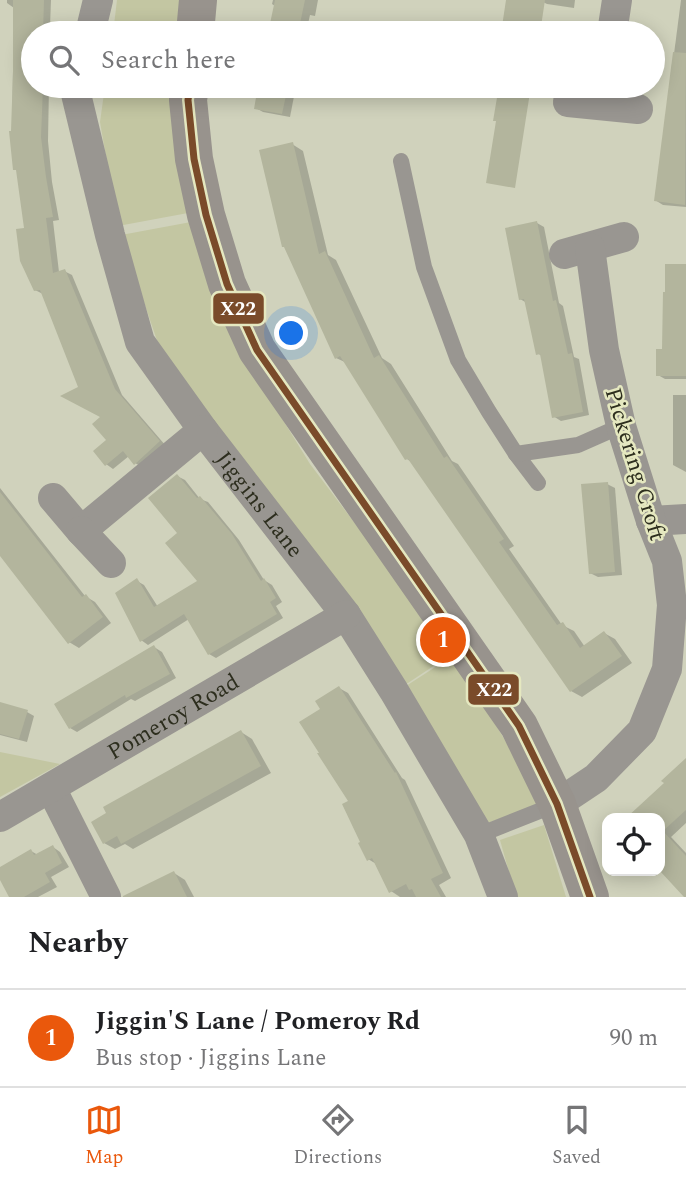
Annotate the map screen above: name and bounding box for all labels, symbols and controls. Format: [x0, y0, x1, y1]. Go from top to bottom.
search box [21, 21, 665, 98]
text: Search here [101, 40, 236, 80]
icon: search [45, 41, 83, 79]
line badge: X22 [212, 292, 265, 325]
text: X22 [220, 295, 256, 324]
your location [274, 316, 308, 350]
street label: Pickering Croft [595, 384, 674, 545]
street label: Jiggins Lane [206, 444, 312, 566]
pin: 1 [420, 614, 466, 666]
street label: Pomeroy Road [101, 665, 246, 770]
line badge: X22 [467, 673, 520, 706]
text: X22 [476, 676, 512, 705]
map controls [602, 813, 665, 876]
button: locate [602, 813, 665, 876]
text: Nearby [28, 920, 127, 966]
text: Jiggin'S Lane / Pomeroy Rd [95, 1001, 420, 1041]
text: 1 [45, 1021, 57, 1056]
text: 90 m [609, 1021, 658, 1056]
text: Bus stop · Jiggins Lane [95, 1041, 326, 1076]
tab: Map [85, 1101, 123, 1172]
tab: Directions [293, 1101, 382, 1172]
tab: Saved [552, 1101, 601, 1172]

